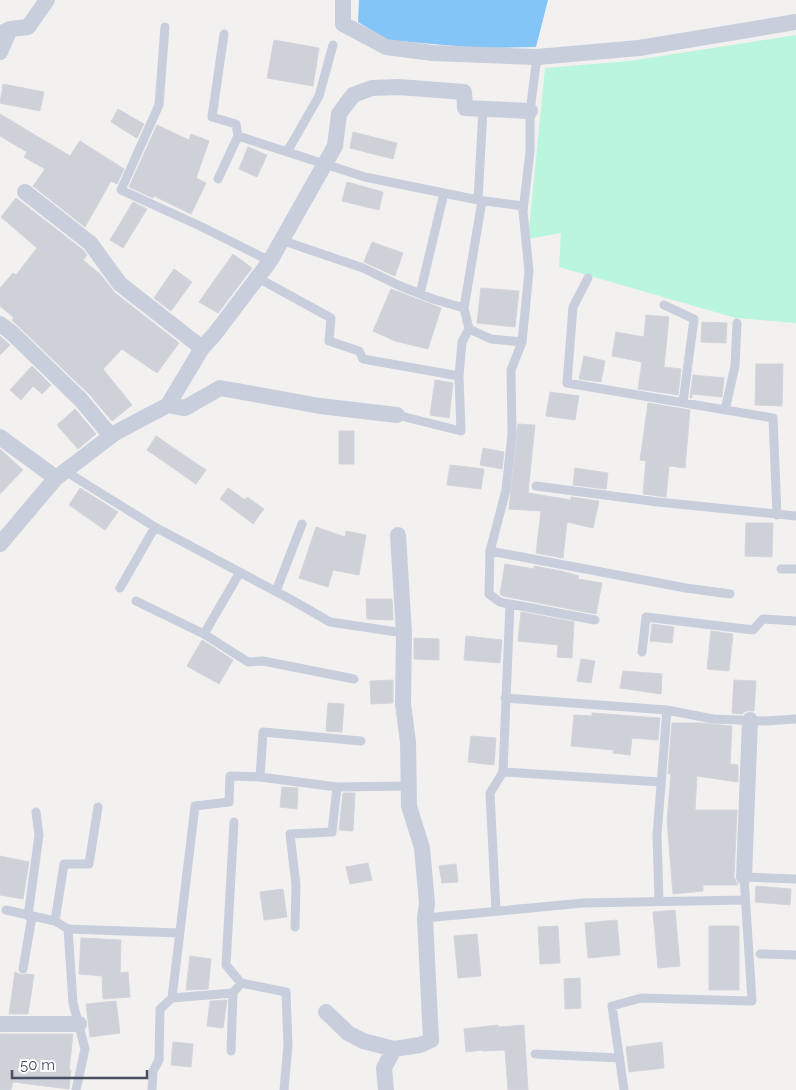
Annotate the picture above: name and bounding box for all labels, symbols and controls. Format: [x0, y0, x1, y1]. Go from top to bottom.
scale bar [12, 1048, 148, 1080]
text: 50 m [20, 1056, 55, 1074]

